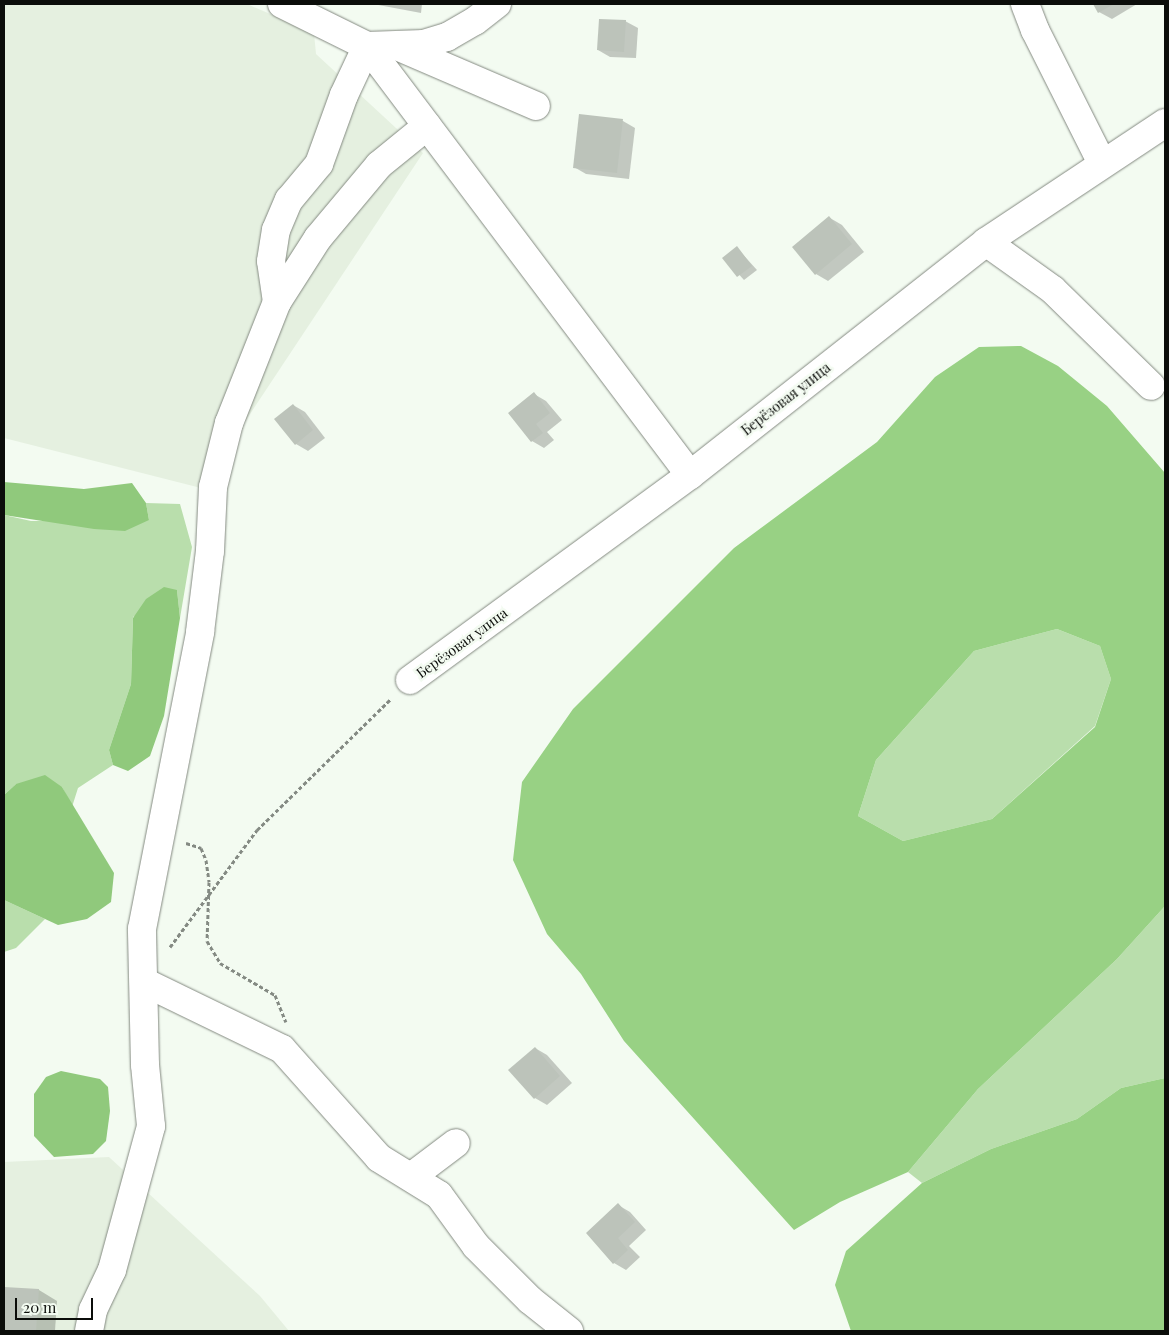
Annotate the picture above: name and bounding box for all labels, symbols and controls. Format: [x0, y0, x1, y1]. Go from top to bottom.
street label: Берёзовая улица [738, 359, 834, 439]
street label: Берёзовая улица [413, 604, 511, 682]
scale bar [18, 1288, 95, 1320]
text: 20 m [23, 1297, 56, 1317]

